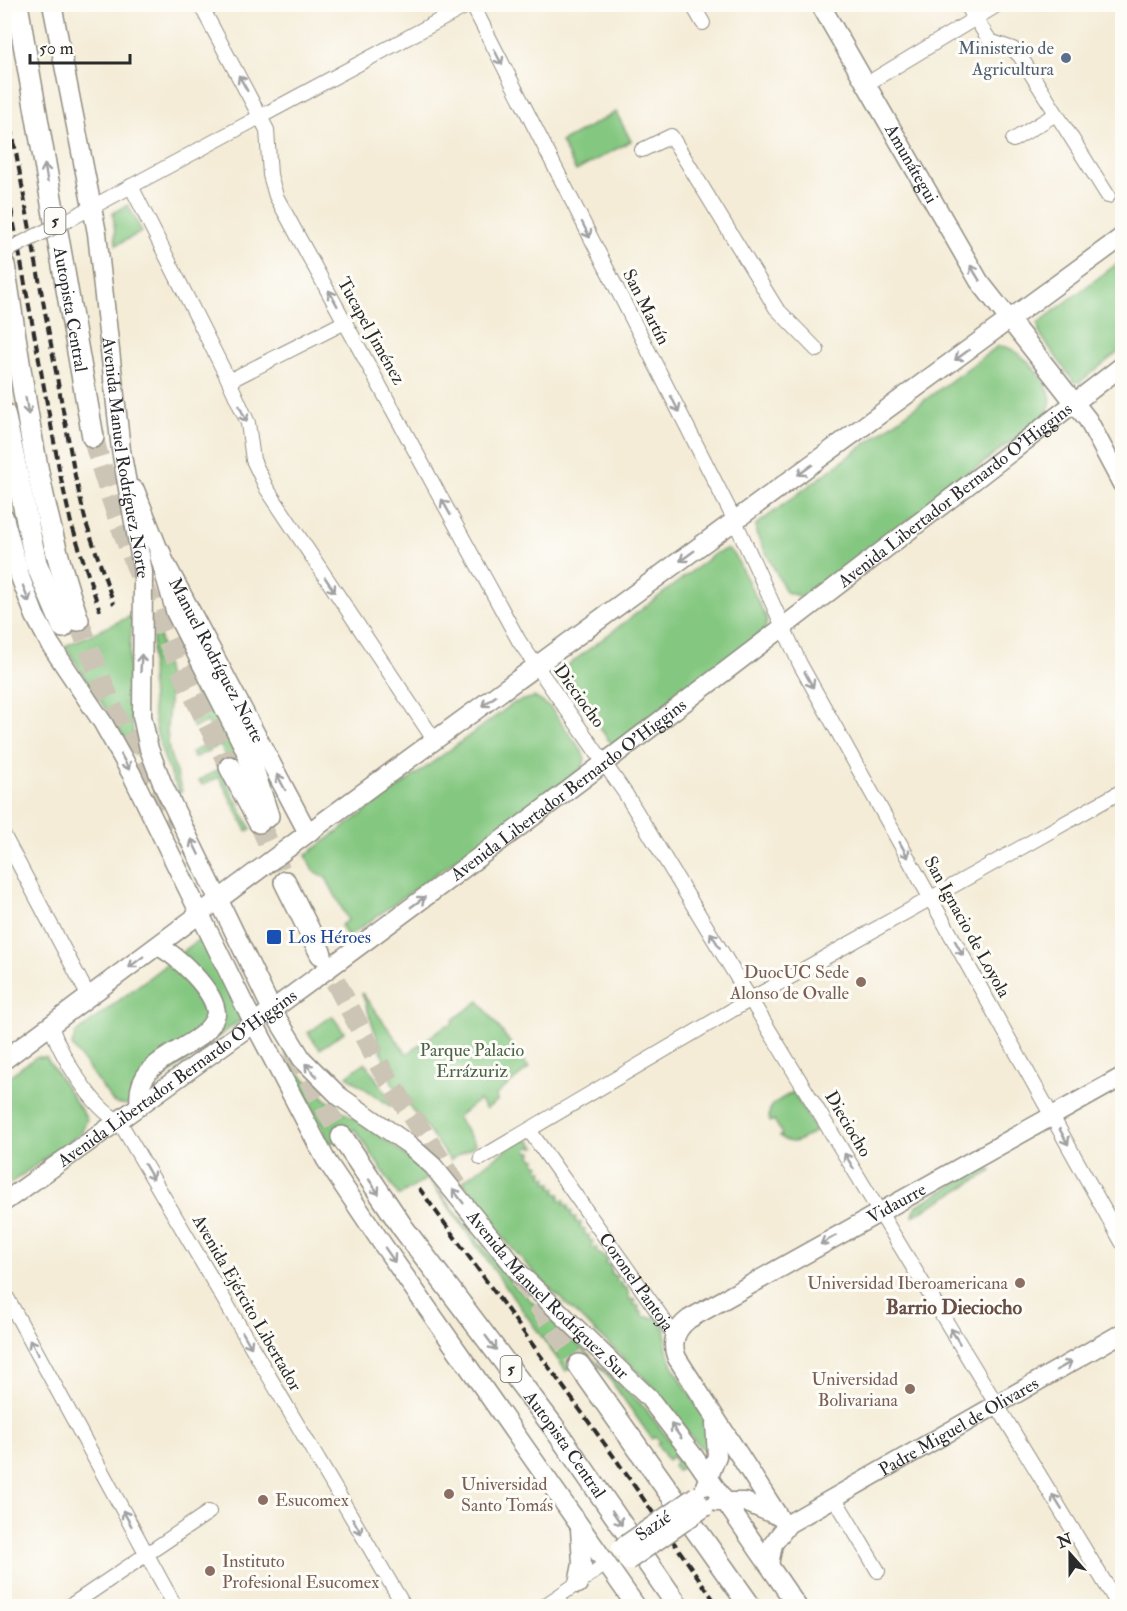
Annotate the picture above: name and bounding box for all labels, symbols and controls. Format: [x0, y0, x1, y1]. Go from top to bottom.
scale bar [30, 27, 130, 65]
text: 50 m [39, 37, 74, 60]
place label: Ministerio de Agricultura [958, 37, 1055, 81]
one-way arrow [493, 47, 504, 65]
marker: Ministerio de Agricultura [1059, 51, 1073, 65]
one-way arrow [237, 75, 249, 92]
street label: Amunátegui [879, 119, 944, 208]
one-way arrow [41, 164, 52, 183]
road number: 5 [44, 208, 66, 234]
one-way arrow [581, 221, 593, 239]
street label: Autopista Central [48, 244, 93, 374]
street label: San Martín [617, 265, 675, 349]
one-way arrow [969, 265, 981, 282]
street label: Tucapel Jiménez [332, 273, 410, 389]
one-way arrow [326, 290, 338, 307]
street label: Avenida Manuel Rodríguez Norte [97, 335, 155, 579]
one-way arrow [955, 349, 971, 361]
one-way arrow [22, 395, 33, 415]
one-way arrow [670, 395, 681, 413]
street label: Avenida Libertador Bernardo O'Higgins [832, 397, 1077, 593]
one-way arrow [238, 404, 250, 422]
one-way arrow [797, 463, 813, 476]
one-way arrow [440, 498, 451, 516]
one-way arrow [680, 550, 696, 562]
street label: Manuel Rodríguez Norte [164, 574, 270, 747]
one-way arrow [324, 576, 336, 593]
one-way arrow [21, 584, 32, 603]
one-way arrow [136, 654, 147, 674]
street label: Dieciocho [548, 660, 610, 733]
one-way arrow [803, 671, 815, 688]
street label: Avenida Libertador Bernardo O'Higgins [445, 693, 691, 887]
one-way arrow [481, 695, 497, 707]
one-way arrow [120, 752, 131, 770]
one-way arrow [274, 773, 286, 791]
one-way arrow [188, 839, 200, 857]
one-way arrow [898, 841, 910, 858]
street label: San Ignacio de Loyola [919, 852, 1016, 1002]
one-way arrow [410, 896, 426, 908]
place label: Los Héroes [288, 926, 371, 949]
marker: Los Héroes [265, 928, 283, 946]
one-way arrow [709, 932, 721, 949]
one-way arrow [954, 939, 965, 957]
one-way arrow [128, 956, 144, 969]
place label: DuocUC Sede Alonso de Ovalle [729, 961, 849, 1005]
marker: DuocUC Sede Alonso de Ovalle [854, 975, 868, 989]
street label: Avenida Libertador Bernardo O'Higgins [52, 984, 301, 1173]
park label: Parque Palacio Errázuriz [420, 1039, 525, 1083]
one-way arrow [304, 1063, 318, 1078]
street label: Dieciocho [819, 1087, 877, 1161]
one-way arrow [1058, 1128, 1070, 1145]
one-way arrow [843, 1153, 855, 1170]
one-way arrow [144, 1162, 155, 1180]
street label: Vidaurre [863, 1177, 930, 1229]
one-way arrow [367, 1178, 380, 1195]
one-way arrow [452, 1189, 464, 1205]
street label: Avenida Manuel Rodríguez Sur [461, 1205, 634, 1384]
street label: Avenida Ejército Libertador [187, 1210, 307, 1396]
street label: Coronel Pantoja [594, 1228, 680, 1336]
one-way arrow [820, 1234, 837, 1246]
one-way arrow [384, 1246, 396, 1262]
place label: Universidad Iberoamericana [807, 1272, 1009, 1295]
marker: Universidad Iberoamericana [1013, 1276, 1027, 1290]
district label: Barrio Dieciocho [886, 1295, 1022, 1320]
one-way arrow [948, 1328, 960, 1345]
one-way arrow [242, 1331, 254, 1348]
one-way arrow [484, 1334, 497, 1350]
one-way arrow [28, 1339, 40, 1356]
road number: 5 [500, 1356, 522, 1382]
one-way arrow [1055, 1360, 1072, 1372]
place label: Universidad Bolivariana [812, 1368, 899, 1412]
street label: Padre Miguel de Olivares [875, 1372, 1043, 1481]
marker: Universidad Bolivariana [903, 1382, 917, 1396]
street label: Autopista Central [518, 1385, 611, 1503]
one-way arrow [670, 1424, 682, 1440]
place label: Universidad Santo Tomás [461, 1473, 553, 1517]
marker: Universidad Santo Tomás [442, 1487, 456, 1501]
place label: Esucomex [275, 1489, 349, 1512]
marker: Esucomex [256, 1493, 270, 1507]
one-way arrow [1050, 1494, 1062, 1511]
street label: Sazié [631, 1505, 676, 1546]
one-way arrow [611, 1509, 623, 1525]
one-way arrow [121, 1510, 133, 1527]
one-way arrow [351, 1517, 363, 1534]
north arrow [1040, 1524, 1100, 1584]
text: N [1054, 1529, 1076, 1553]
place label: Instituto Profesional Esucomex [222, 1550, 379, 1594]
marker: Instituto Profesional Esucomex [203, 1564, 217, 1578]

